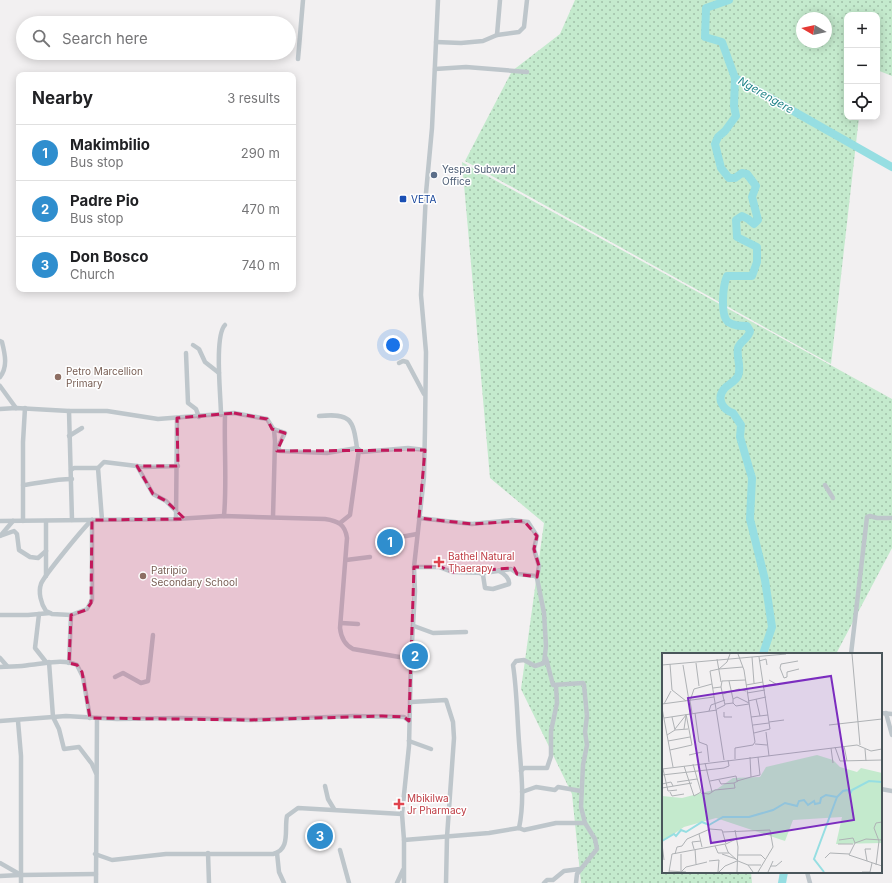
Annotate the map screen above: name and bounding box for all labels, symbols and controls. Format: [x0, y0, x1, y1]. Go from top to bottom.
north arrow [796, 12, 832, 48]
map controls [844, 12, 880, 120]
button: + [844, 12, 880, 48]
search box [16, 16, 296, 60]
icon: search [30, 27, 52, 49]
text: Search here [62, 29, 148, 48]
button: − [844, 48, 880, 84]
water label: Ngerengere [736, 74, 796, 116]
button: locate [844, 84, 880, 120]
text: Nearby [32, 88, 93, 108]
text: 3 results [227, 90, 280, 106]
text: Makimbilio [70, 135, 150, 154]
text: 1 [42, 145, 48, 161]
text: 290 m [241, 145, 280, 161]
text: Bus stop [70, 154, 123, 170]
place label: Yespa Subward Office [442, 163, 516, 187]
marker: Yespa Subward Office [429, 170, 439, 180]
text: Padre Pio [70, 191, 139, 210]
place label: VETA [411, 193, 437, 205]
marker: VETA [398, 194, 408, 204]
text: 2 [41, 201, 49, 217]
text: 470 m [241, 201, 280, 217]
text: Bus stop [70, 210, 123, 226]
text: Don Bosco [70, 247, 148, 266]
text: 3 [41, 257, 49, 273]
text: 740 m [242, 257, 280, 273]
text: Church [70, 266, 115, 282]
your location [383, 335, 403, 355]
place label: Petro Marcellion Primary [66, 365, 143, 389]
marker: Petro Marcellion Primary [53, 372, 63, 382]
pin: 1 [377, 527, 403, 557]
place label: Bathel Natural Thaerapy [448, 550, 515, 574]
marker: Bathel Natural Thaerapy [433, 556, 445, 568]
place label: Patripio Secondary School [151, 564, 237, 588]
marker: Patripio Secondary School [138, 571, 148, 581]
pin: 2 [402, 641, 428, 671]
inset map [662, 653, 882, 873]
place label: Mbikilwa Jr Pharmacy [407, 792, 467, 816]
marker: Mbikilwa Jr Pharmacy [394, 799, 404, 809]
pin: 3 [307, 821, 333, 851]

